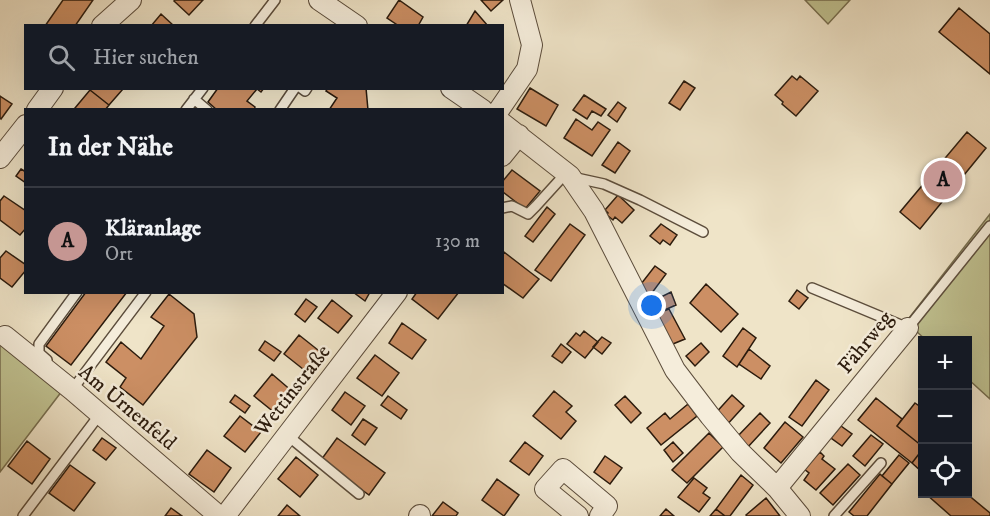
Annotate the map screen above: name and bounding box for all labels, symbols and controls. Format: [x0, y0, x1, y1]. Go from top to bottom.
search box [24, 24, 504, 90]
icon: search [45, 41, 78, 74]
text: Hier suchen [93, 44, 199, 71]
text: In der Nähe [48, 131, 173, 164]
pin: A [924, 158, 962, 202]
text: Kläranlage [105, 215, 201, 242]
text: A [61, 229, 74, 254]
text: 130 m [435, 229, 480, 254]
text: Ort [105, 242, 133, 267]
your location [637, 291, 666, 320]
street label: Fährweg [833, 305, 899, 379]
map controls [918, 336, 972, 498]
button: + [918, 336, 972, 390]
street label: Wettinstraße [248, 340, 337, 442]
street label: Am Urnenfeld [73, 359, 182, 457]
button: − [918, 390, 972, 444]
button: locate [918, 444, 972, 498]

